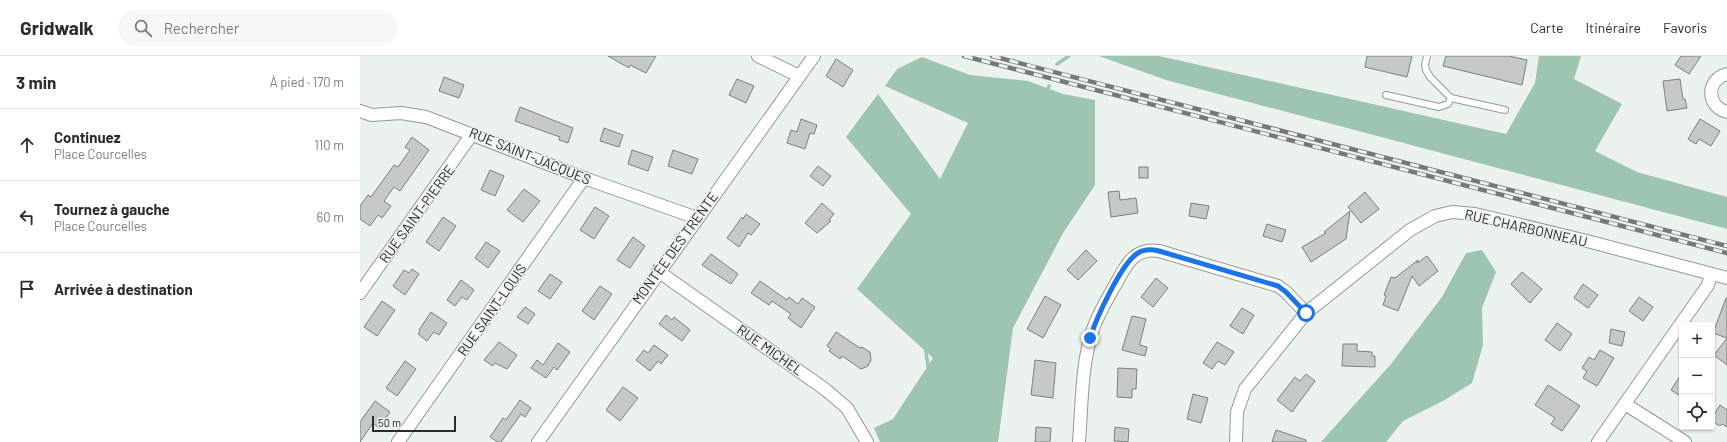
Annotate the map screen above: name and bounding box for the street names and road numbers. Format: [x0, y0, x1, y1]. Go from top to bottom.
street label: RUE SAINT-JACQUES [467, 123, 594, 188]
street label: RUE SAINT-PIERRE [375, 161, 458, 266]
street label: MONTÉE DES TRENTE [628, 188, 721, 307]
street label: RUE CHARBONNEAU [1463, 205, 1589, 250]
street label: RUE SAINT-LOUIS [453, 260, 530, 359]
street label: RUE MICHEL [734, 321, 807, 379]

